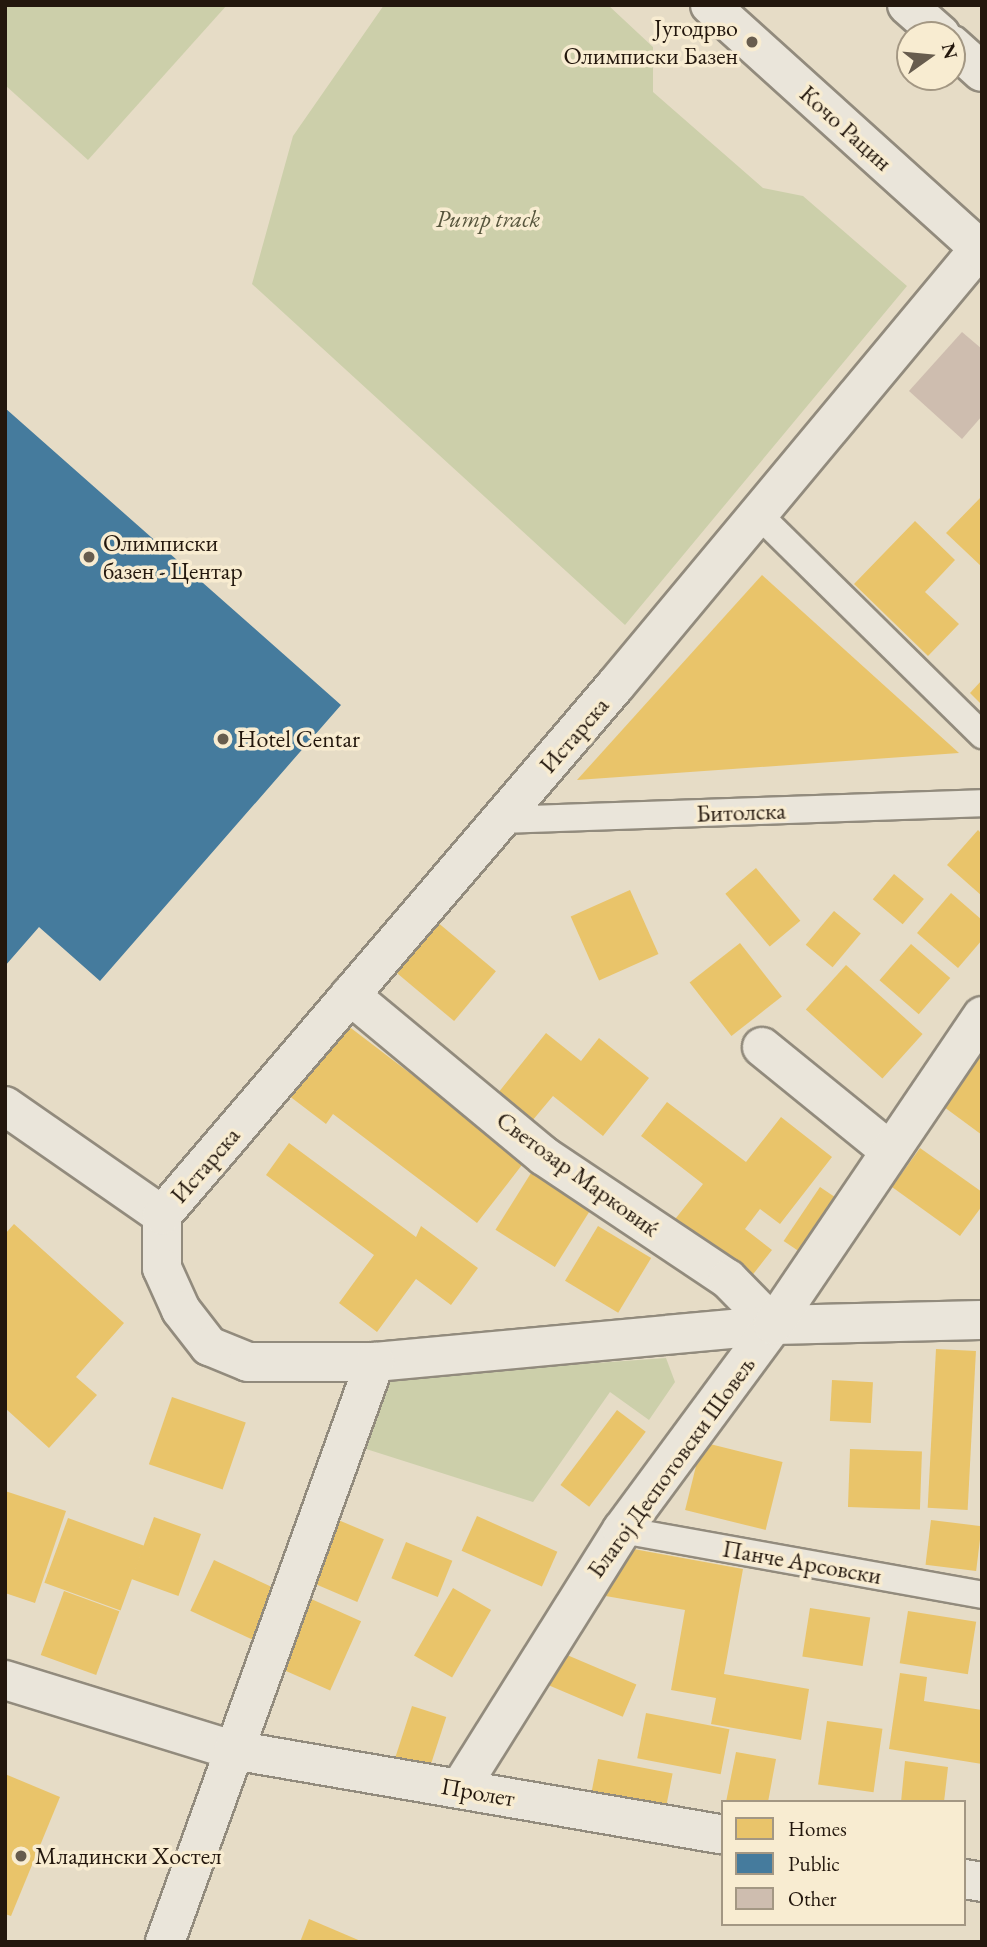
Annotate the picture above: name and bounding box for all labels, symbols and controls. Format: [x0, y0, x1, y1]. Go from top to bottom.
place label: Југодрво Олимписки Базен [564, 14, 738, 70]
north arrow [896, 21, 966, 91]
marker: Југодрво Олимписки Базен [744, 34, 760, 50]
text: N [936, 40, 964, 62]
street label: Кочо Рацин [794, 79, 898, 177]
park label: Pump track [436, 205, 540, 233]
place label: Олимписки базен - Центар [103, 529, 243, 585]
marker: Олимписки базен - Центар [81, 549, 97, 565]
street label: Истарска [533, 691, 615, 779]
place label: Hotel Centar [237, 725, 360, 753]
marker: Hotel Centar [215, 731, 231, 747]
street label: Битолска [696, 796, 786, 828]
street label: Светозар Марковиќ [491, 1105, 665, 1243]
street label: Истарска [164, 1121, 246, 1209]
street label: Благој Деспотовски Шовељ [581, 1351, 761, 1583]
street label: Панче Арсовски [720, 1534, 884, 1590]
street label: Пролет [439, 1771, 517, 1813]
legend [721, 1800, 966, 1926]
text: Homes [788, 1815, 847, 1842]
place label: Младински Хостел [35, 1842, 222, 1870]
marker: Младински Хостел [13, 1848, 29, 1864]
text: Public [788, 1850, 840, 1877]
text: Other [788, 1885, 837, 1912]

